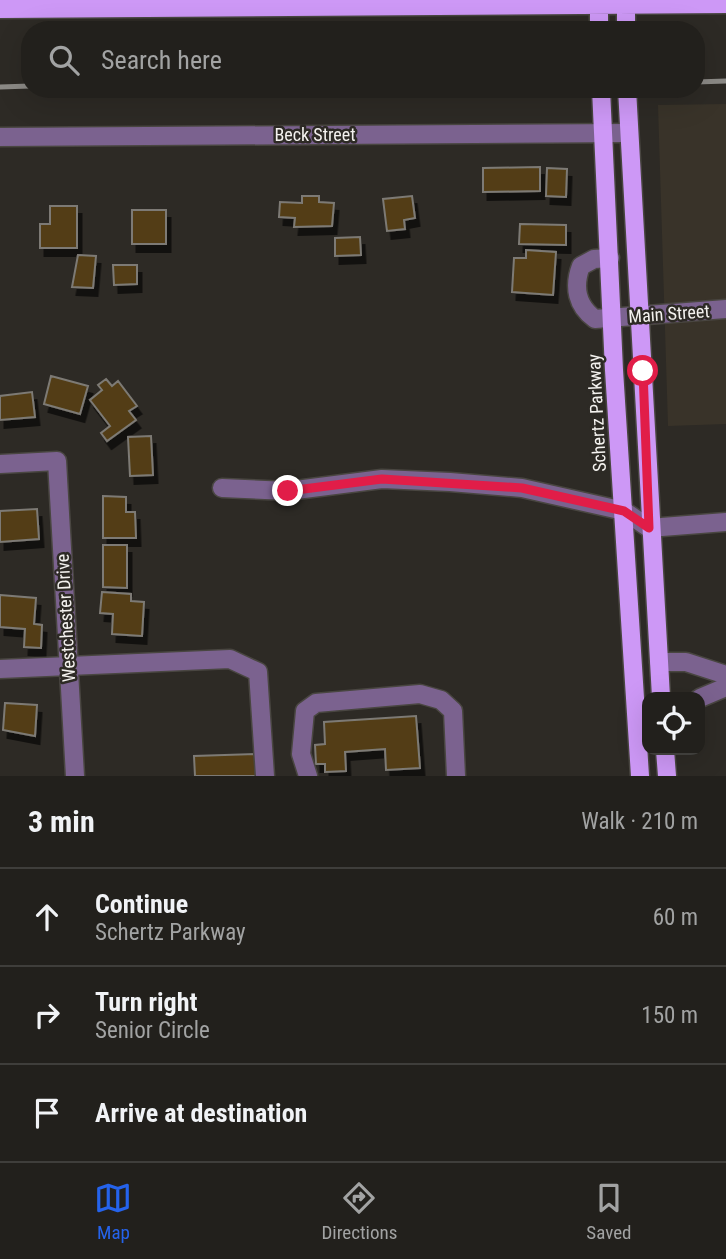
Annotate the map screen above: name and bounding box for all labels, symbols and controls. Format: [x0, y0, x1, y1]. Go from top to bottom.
search box [21, 21, 705, 98]
icon: search [45, 41, 83, 79]
text: Search here [101, 45, 222, 75]
street label: Beck Street [275, 124, 356, 145]
street label: Main Street [628, 300, 710, 327]
street label: Schertz Parkway [583, 353, 610, 472]
route start [627, 355, 658, 386]
route end [272, 475, 303, 506]
street label: Westchester Drive [52, 553, 79, 683]
map controls [642, 692, 705, 755]
button: locate [642, 692, 705, 755]
text: 3 min [28, 804, 95, 839]
text: Walk · 210 m [581, 808, 698, 835]
text: Continue [95, 889, 188, 919]
icon: ahead [28, 898, 66, 936]
text: 60 m [653, 904, 698, 931]
text: Schertz Parkway [95, 919, 246, 946]
text: Turn right [95, 987, 197, 1017]
icon: right [28, 996, 66, 1034]
text: 150 m [641, 1002, 698, 1029]
text: Senior Circle [95, 1017, 210, 1044]
icon: arrive [28, 1094, 66, 1132]
text: Arrive at destination [95, 1098, 307, 1128]
tab: Map [94, 1179, 132, 1244]
tab: Directions [321, 1179, 397, 1244]
tab: Saved [586, 1179, 632, 1244]

